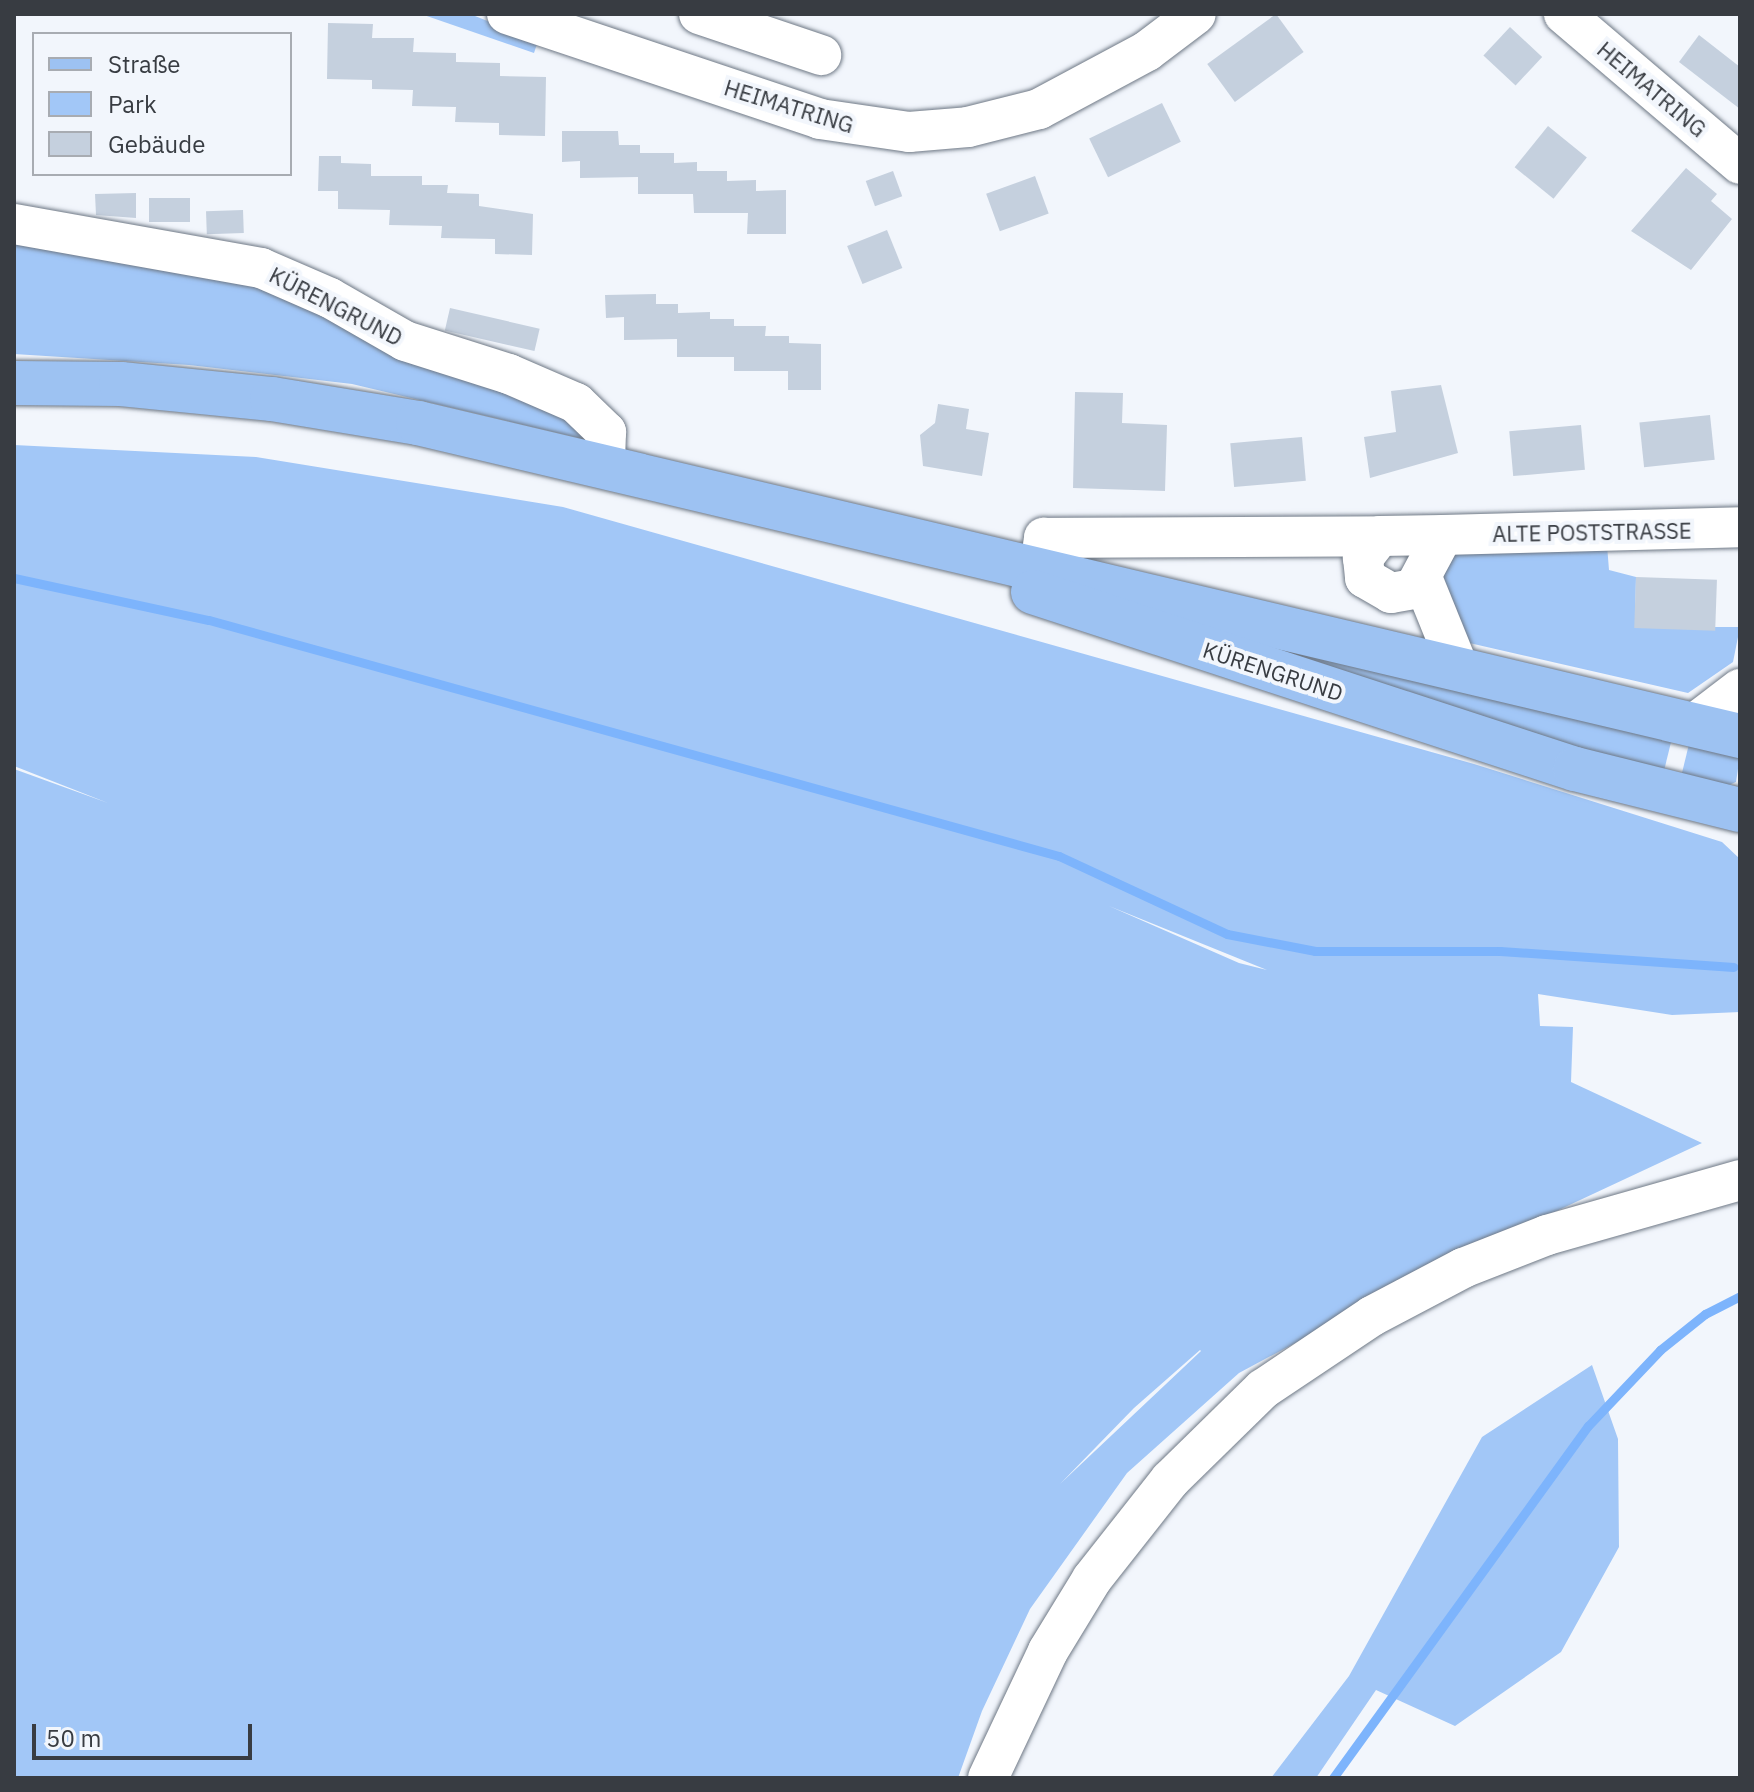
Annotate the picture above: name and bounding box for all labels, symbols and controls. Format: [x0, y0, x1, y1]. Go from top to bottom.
legend [32, 32, 292, 176]
street label: HEIMATRING [1592, 36, 1712, 142]
text: Straße [108, 48, 180, 80]
street label: HEIMATRING [721, 74, 857, 138]
text: Park [108, 88, 157, 120]
text: Gebäude [108, 128, 205, 160]
street label: KÜRENGRUND [265, 261, 407, 351]
street label: ALTE POSTSTRASSE [1492, 517, 1692, 547]
street label: KÜRENGRUND [1200, 636, 1346, 706]
scale bar [36, 1708, 256, 1758]
text: 50 m [46, 1722, 101, 1754]

